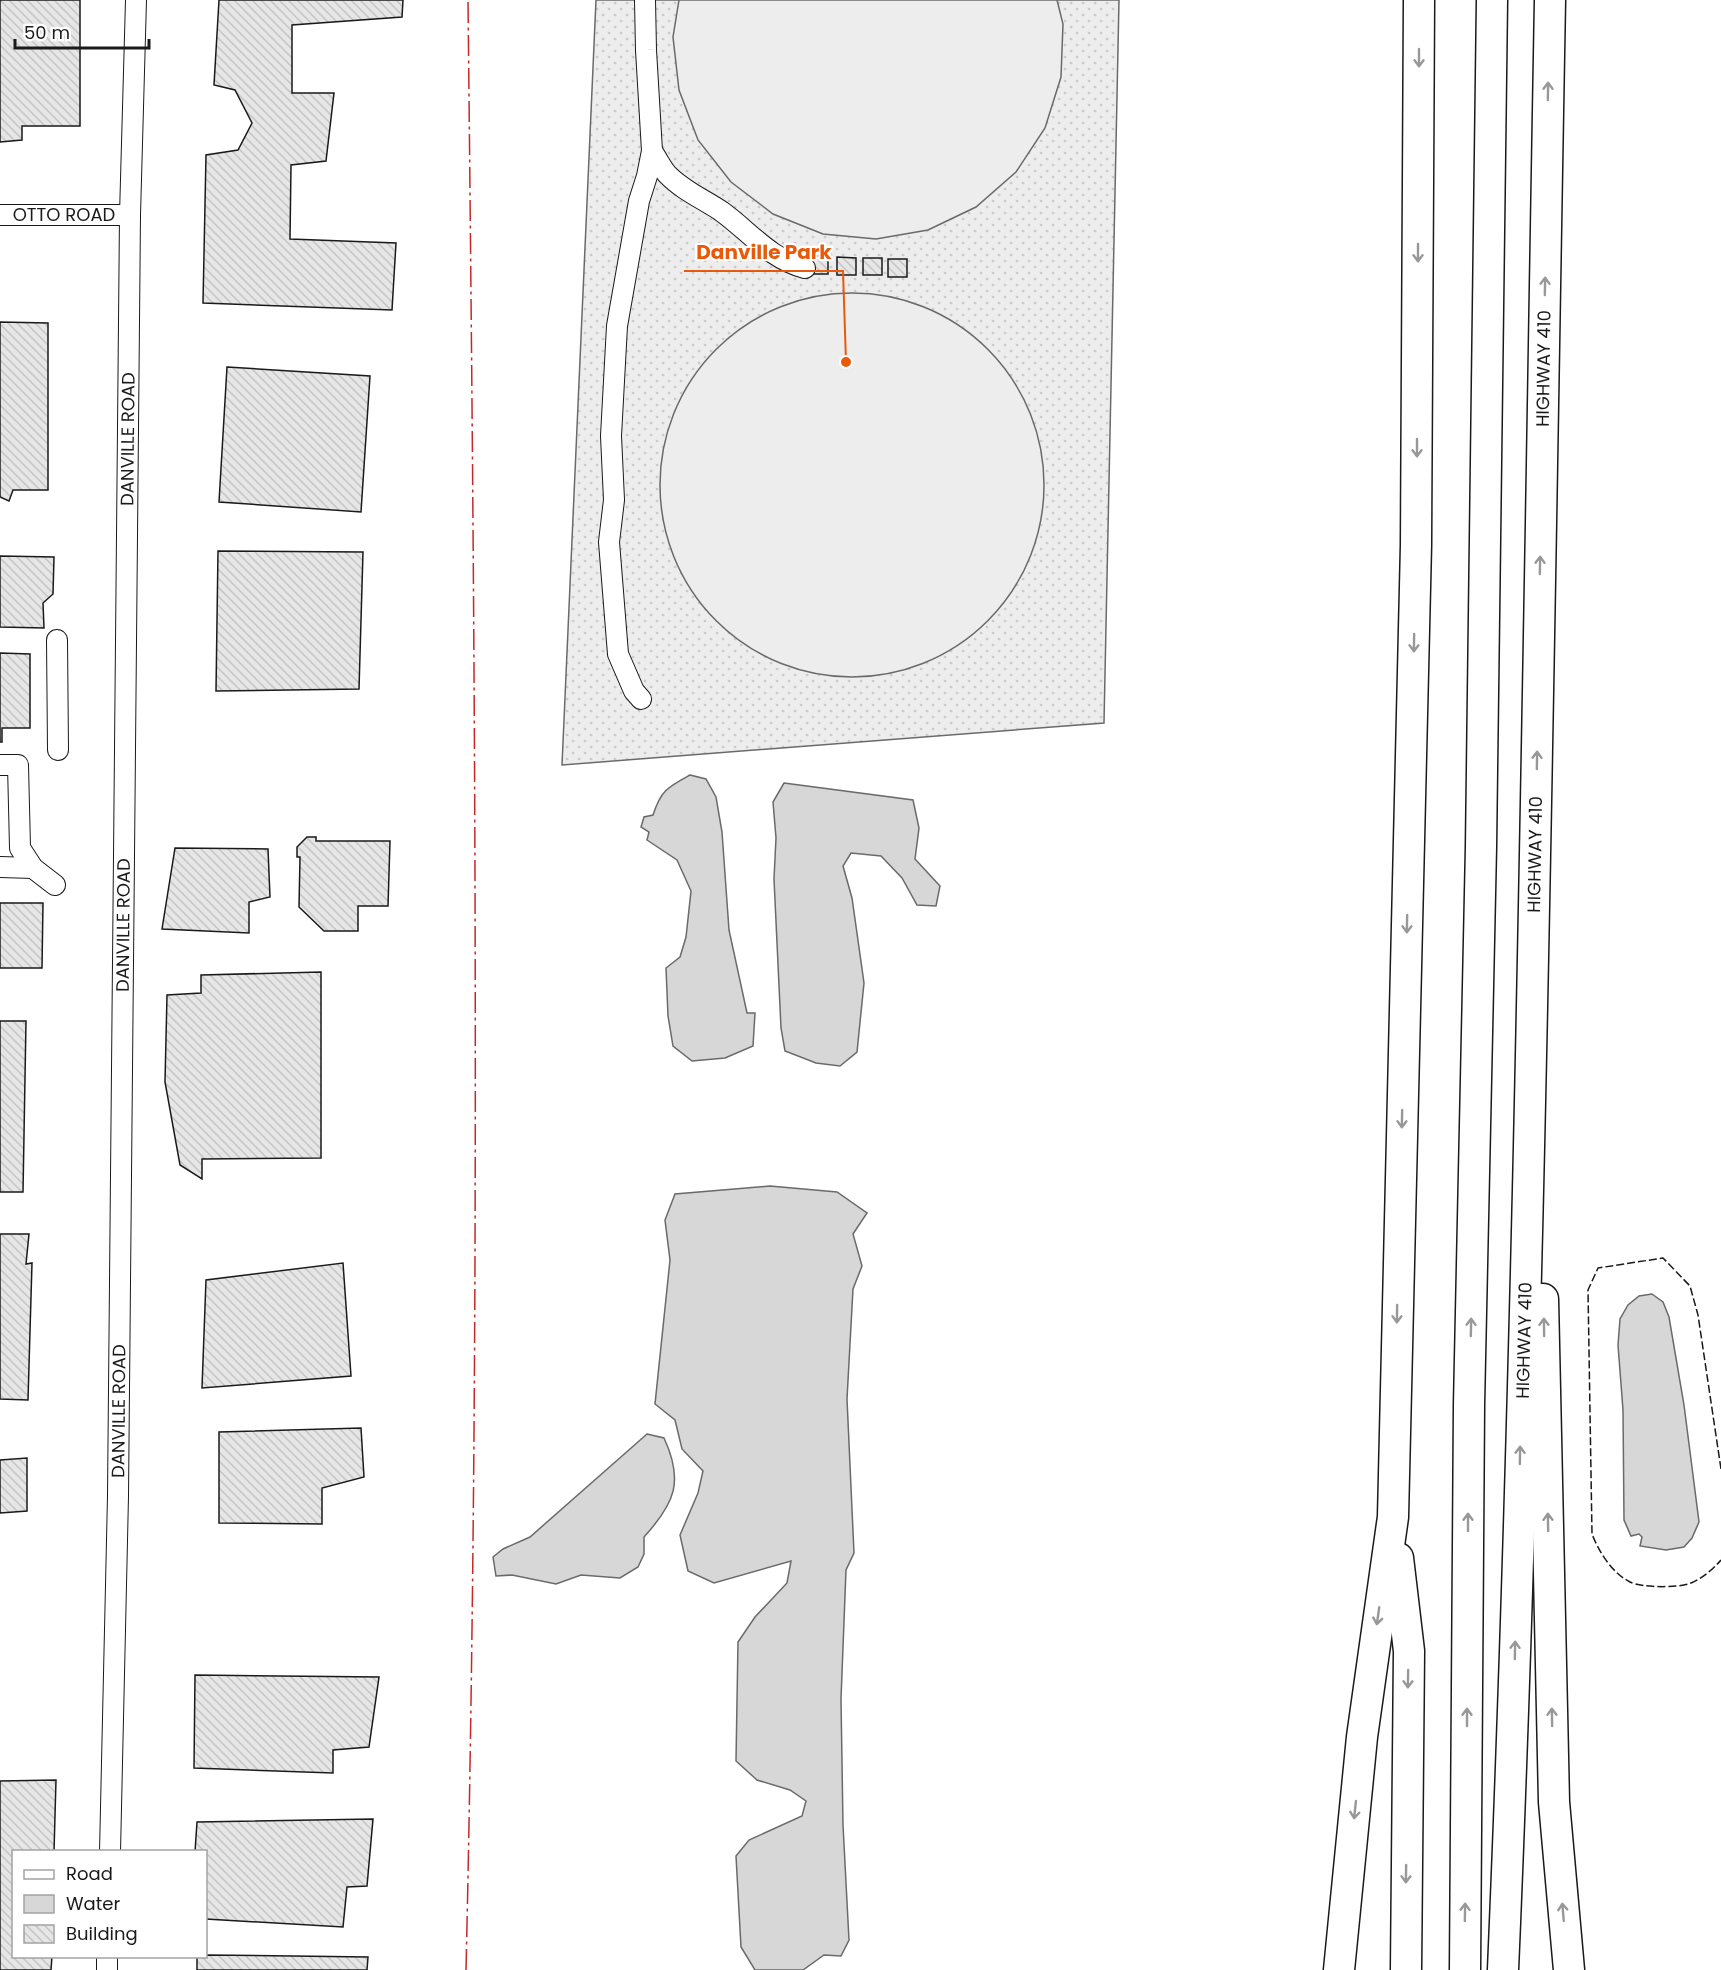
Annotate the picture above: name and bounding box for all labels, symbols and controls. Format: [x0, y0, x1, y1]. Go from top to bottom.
scale bar [15, 12, 148, 50]
text: 50 m [24, 20, 70, 45]
one-way arrow [1413, 48, 1425, 68]
one-way arrow [1543, 81, 1554, 101]
street label: OTTO ROAD [13, 202, 115, 227]
callout: Danville Park [684, 233, 843, 271]
text: Danville Park [696, 238, 832, 266]
one-way arrow [1412, 243, 1424, 263]
one-way arrow [1539, 276, 1551, 296]
street label: HIGHWAY 410 [1530, 310, 1557, 427]
street label: DANVILLE ROAD [114, 372, 141, 506]
one-way arrow [1411, 438, 1423, 458]
one-way arrow [1534, 555, 1546, 575]
one-way arrow [1408, 633, 1420, 653]
one-way arrow [1531, 750, 1543, 770]
street label: HIGHWAY 410 [1521, 796, 1548, 913]
street label: DANVILLE ROAD [110, 858, 136, 992]
one-way arrow [1401, 913, 1412, 933]
one-way arrow [1396, 1108, 1407, 1128]
street label: HIGHWAY 410 [1510, 1282, 1538, 1399]
one-way arrow [1392, 1303, 1403, 1323]
one-way arrow [1465, 1317, 1477, 1337]
one-way arrow [1538, 1318, 1550, 1338]
street label: DANVILLE ROAD [105, 1344, 131, 1478]
one-way arrow [1514, 1445, 1526, 1465]
one-way arrow [1462, 1512, 1474, 1532]
one-way arrow [1542, 1513, 1554, 1533]
one-way arrow [1373, 1606, 1384, 1626]
one-way arrow [1510, 1640, 1521, 1660]
one-way arrow [1402, 1669, 1414, 1689]
one-way arrow [1461, 1707, 1473, 1727]
one-way arrow [1546, 1708, 1558, 1728]
one-way arrow [1349, 1799, 1360, 1819]
legend [12, 1850, 207, 1958]
text: Road [66, 1861, 113, 1886]
one-way arrow [1401, 1864, 1412, 1884]
text: Water [66, 1891, 120, 1916]
one-way arrow [1459, 1902, 1471, 1922]
one-way arrow [1557, 1902, 1568, 1922]
text: Building [66, 1921, 138, 1946]

